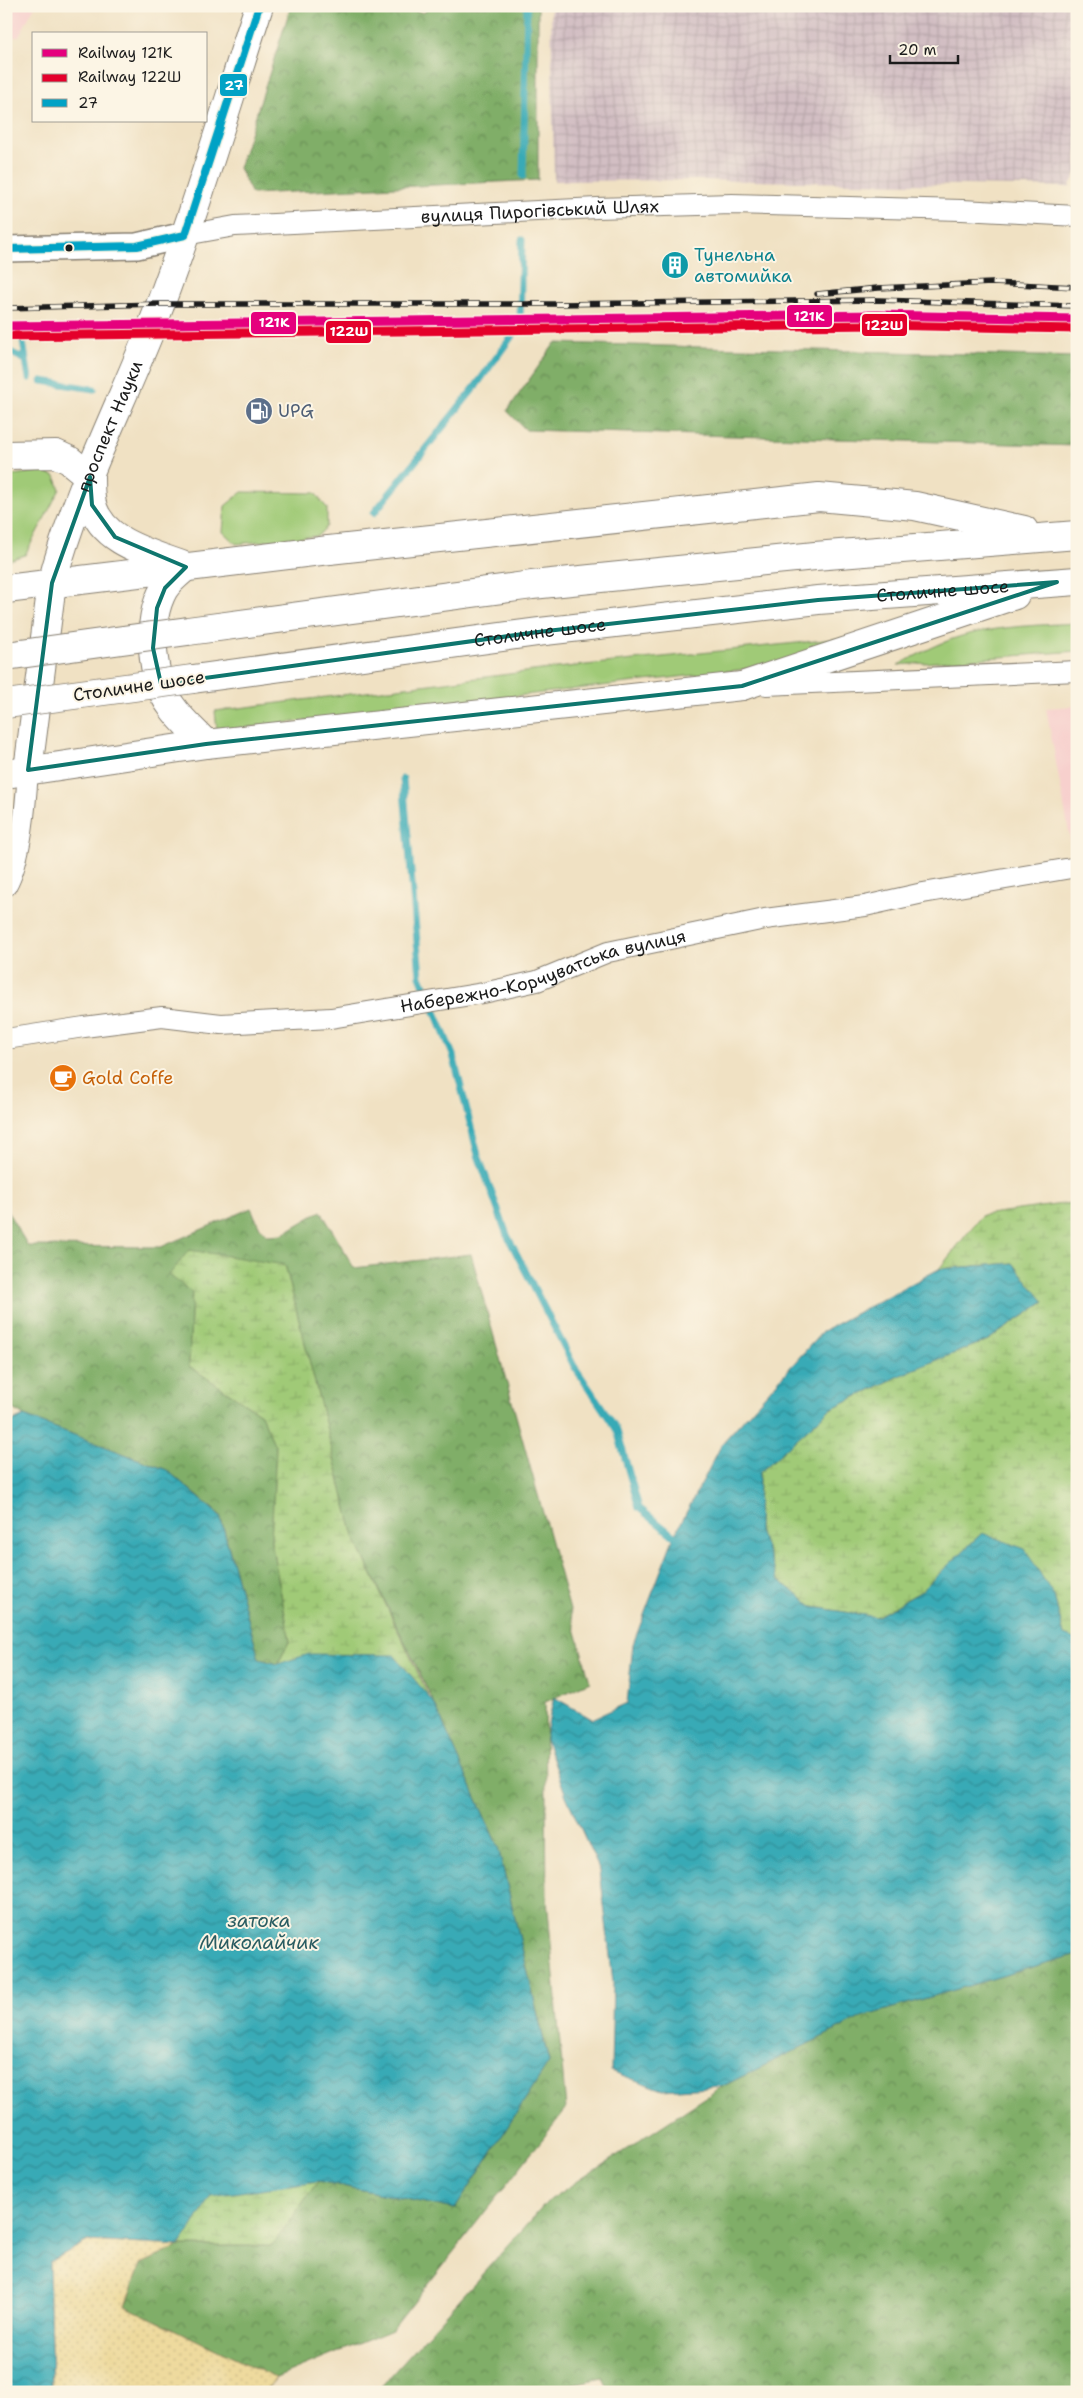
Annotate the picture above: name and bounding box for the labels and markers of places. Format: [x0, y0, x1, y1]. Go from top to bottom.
unlabelled marker [64, 243, 74, 253]
place label: Тунельна автомийка [694, 243, 792, 288]
building icon: Тунельна автомийка [660, 250, 690, 280]
fuel station icon: UPG [244, 396, 274, 426]
place label: UPG [278, 399, 314, 423]
cafe icon: Gold Coffe [48, 1063, 78, 1093]
place label: Gold Coffe [82, 1066, 173, 1090]

